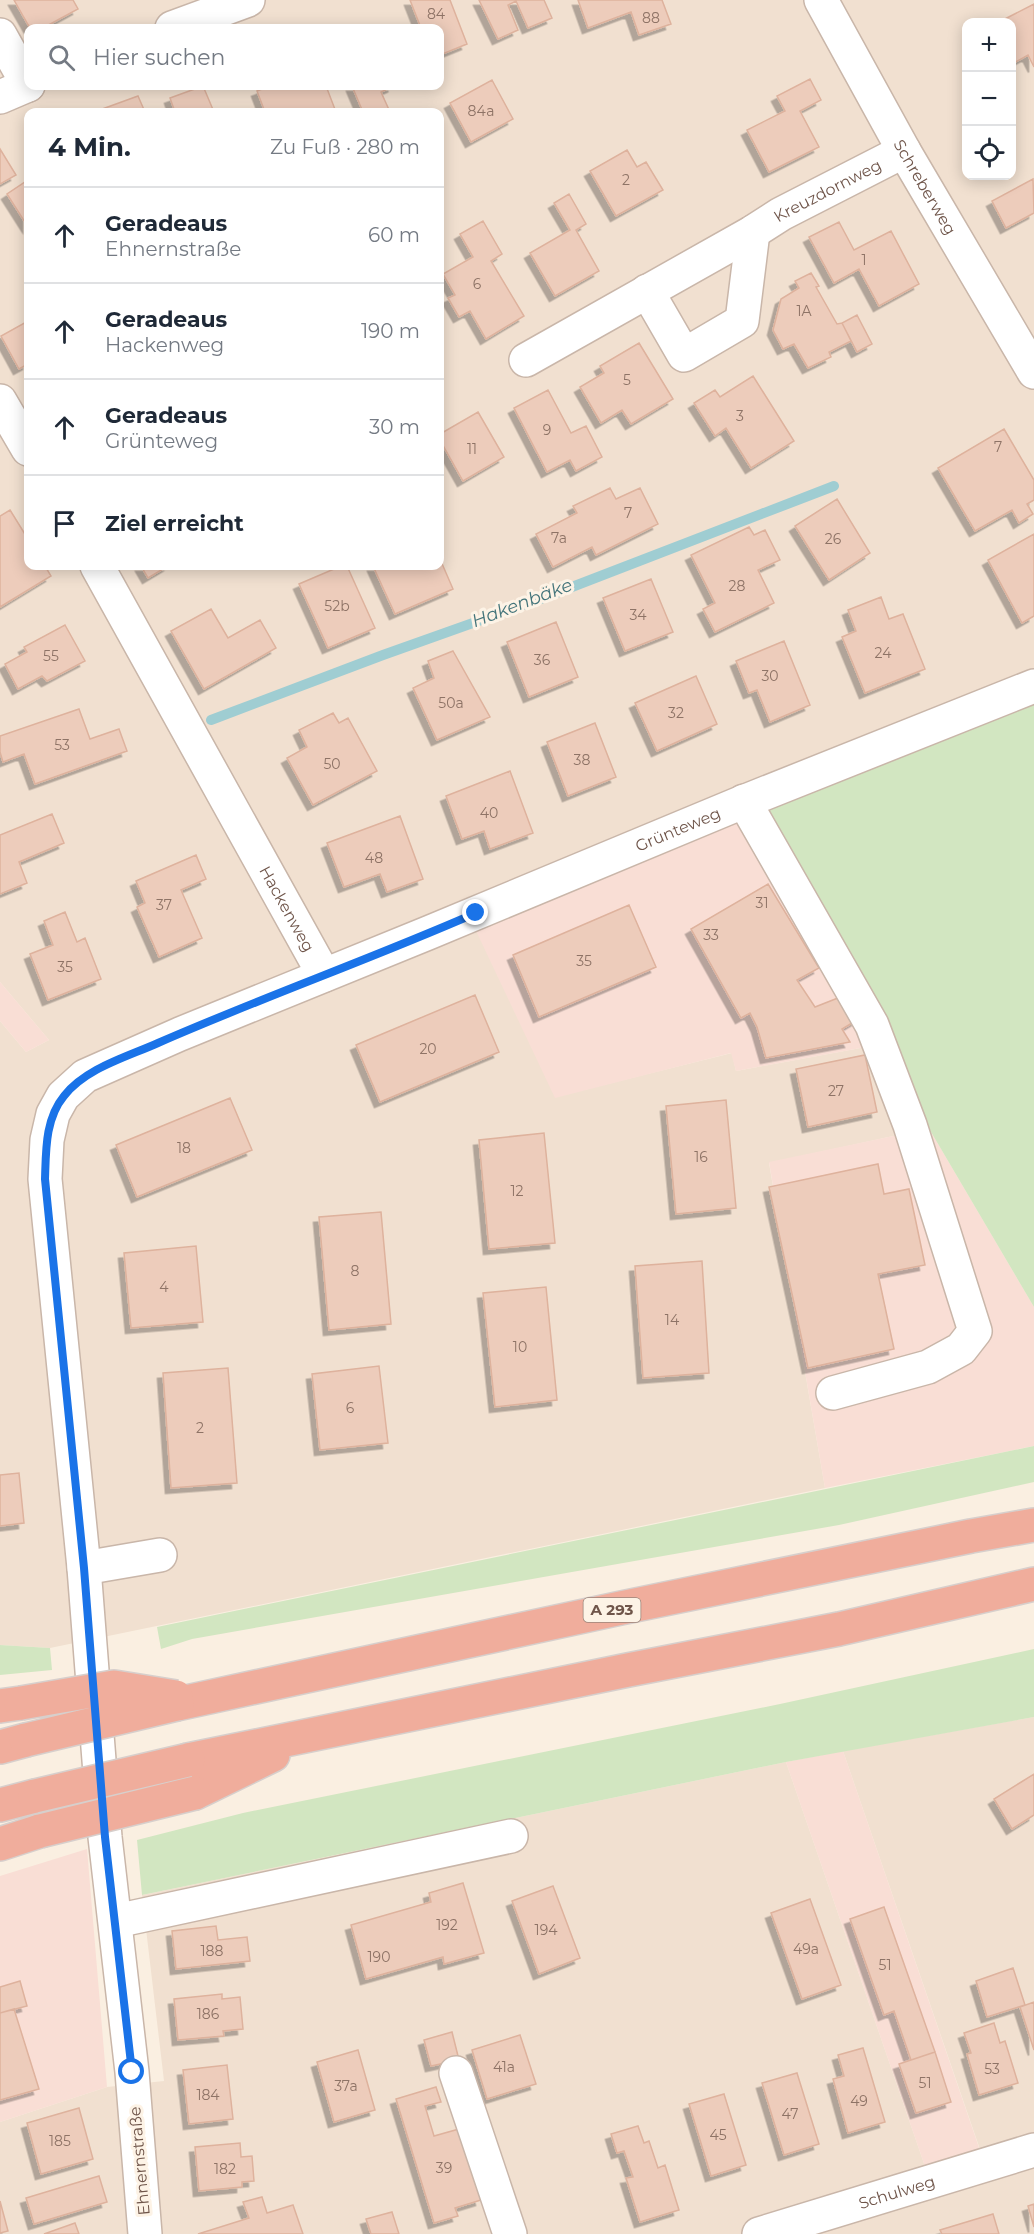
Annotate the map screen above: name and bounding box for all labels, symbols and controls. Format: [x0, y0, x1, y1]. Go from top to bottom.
house number: 84 [427, 5, 446, 23]
house number: 88 [642, 9, 660, 27]
map controls [962, 18, 1016, 180]
button: + [962, 18, 1016, 72]
search box [24, 24, 444, 90]
icon: search [45, 41, 78, 74]
text: Hier suchen [93, 44, 225, 71]
button: − [962, 72, 1016, 126]
house number: 84a [468, 102, 494, 120]
button: locate [962, 126, 1016, 180]
text: 4 Min. [48, 131, 131, 163]
text: Zu Fuß · 280 m [270, 135, 420, 159]
street label: Schreberweg [890, 136, 960, 238]
street label: Kreuzdornweg [770, 155, 885, 226]
house number: 2 [622, 171, 630, 189]
text: Geradeaus [105, 210, 227, 237]
icon: ahead [48, 219, 81, 252]
text: 60 m [368, 223, 420, 247]
text: Ehnernstraße [105, 237, 241, 261]
house number: 1 [861, 251, 867, 269]
house number: 6 [473, 275, 482, 293]
house number: 1A [796, 302, 813, 320]
text: Geradeaus [105, 306, 227, 333]
icon: ahead [48, 315, 81, 348]
text: 190 m [361, 319, 420, 343]
text: Hackenweg [105, 333, 224, 357]
house number: 5 [623, 371, 631, 389]
text: Geradeaus [105, 402, 227, 429]
house number: 3 [736, 407, 744, 425]
icon: ahead [48, 411, 81, 444]
text: 30 m [369, 415, 420, 439]
house number: 9 [543, 421, 551, 439]
text: Grünteweg [105, 429, 218, 453]
house number: 7 [994, 438, 1002, 456]
house number: 11 [467, 440, 477, 458]
house number: 7 [624, 504, 632, 522]
icon: arrive [48, 507, 81, 540]
text: Ziel erreicht [105, 510, 244, 537]
house number: 7a [551, 529, 567, 547]
house number: 26 [825, 530, 842, 548]
water label: Hakenbäke [469, 574, 575, 632]
house number: 28 [729, 577, 746, 595]
house number: 52b [324, 597, 350, 615]
house number: 34 [629, 606, 647, 624]
house number: 24 [875, 644, 892, 662]
house number: 55 [43, 647, 59, 665]
house number: 36 [534, 651, 551, 669]
house number: 30 [761, 667, 779, 685]
house number: 50a [438, 694, 464, 712]
house number: 32 [668, 704, 684, 722]
house number: 53 [54, 736, 70, 754]
house number: 38 [574, 751, 590, 769]
house number: 50 [323, 755, 341, 773]
street label: Grünteweg [632, 803, 723, 856]
house number: 40 [480, 804, 498, 822]
house number: 48 [365, 849, 383, 867]
street label: Hackenweg [255, 863, 318, 955]
house number: 31 [756, 894, 768, 912]
house number: 37 [156, 896, 172, 914]
route end [462, 899, 488, 925]
house number: 33 [703, 926, 719, 944]
house number: 35 [576, 952, 592, 970]
house number: 35 [57, 958, 73, 976]
house number: 20 [419, 1040, 437, 1058]
house number: 27 [828, 1082, 844, 1100]
house number: 18 [177, 1139, 191, 1157]
house number: 16 [694, 1148, 708, 1166]
house number: 12 [510, 1182, 524, 1200]
house number: 8 [351, 1262, 360, 1280]
house number: 4 [159, 1278, 169, 1296]
house number: 14 [665, 1311, 680, 1329]
house number: 10 [513, 1338, 527, 1356]
house number: 6 [346, 1399, 355, 1417]
house number: 2 [196, 1419, 204, 1437]
road number: A 293 [584, 1598, 640, 1622]
house number: 192 [436, 1916, 458, 1934]
house number: 194 [535, 1921, 558, 1939]
house number: 49a [793, 1940, 819, 1958]
house number: 188 [201, 1942, 224, 1960]
house number: 190 [368, 1948, 390, 1966]
house number: 51 [879, 1956, 891, 1974]
house number: 186 [197, 2005, 220, 2023]
route start [118, 2058, 144, 2084]
house number: 41a [493, 2058, 515, 2076]
house number: 53 [984, 2060, 1000, 2078]
house number: 51 [919, 2074, 931, 2092]
house number: 37a [334, 2077, 358, 2095]
house number: 184 [196, 2086, 220, 2104]
house number: 49 [850, 2092, 868, 2110]
house number: 47 [782, 2105, 798, 2123]
street label: Ehnernstraße [125, 2106, 154, 2216]
house number: 45 [709, 2126, 727, 2144]
house number: 185 [49, 2132, 71, 2150]
house number: 39 [436, 2159, 452, 2177]
house number: 182 [214, 2160, 236, 2178]
street label: Schulweg [856, 2172, 937, 2213]

